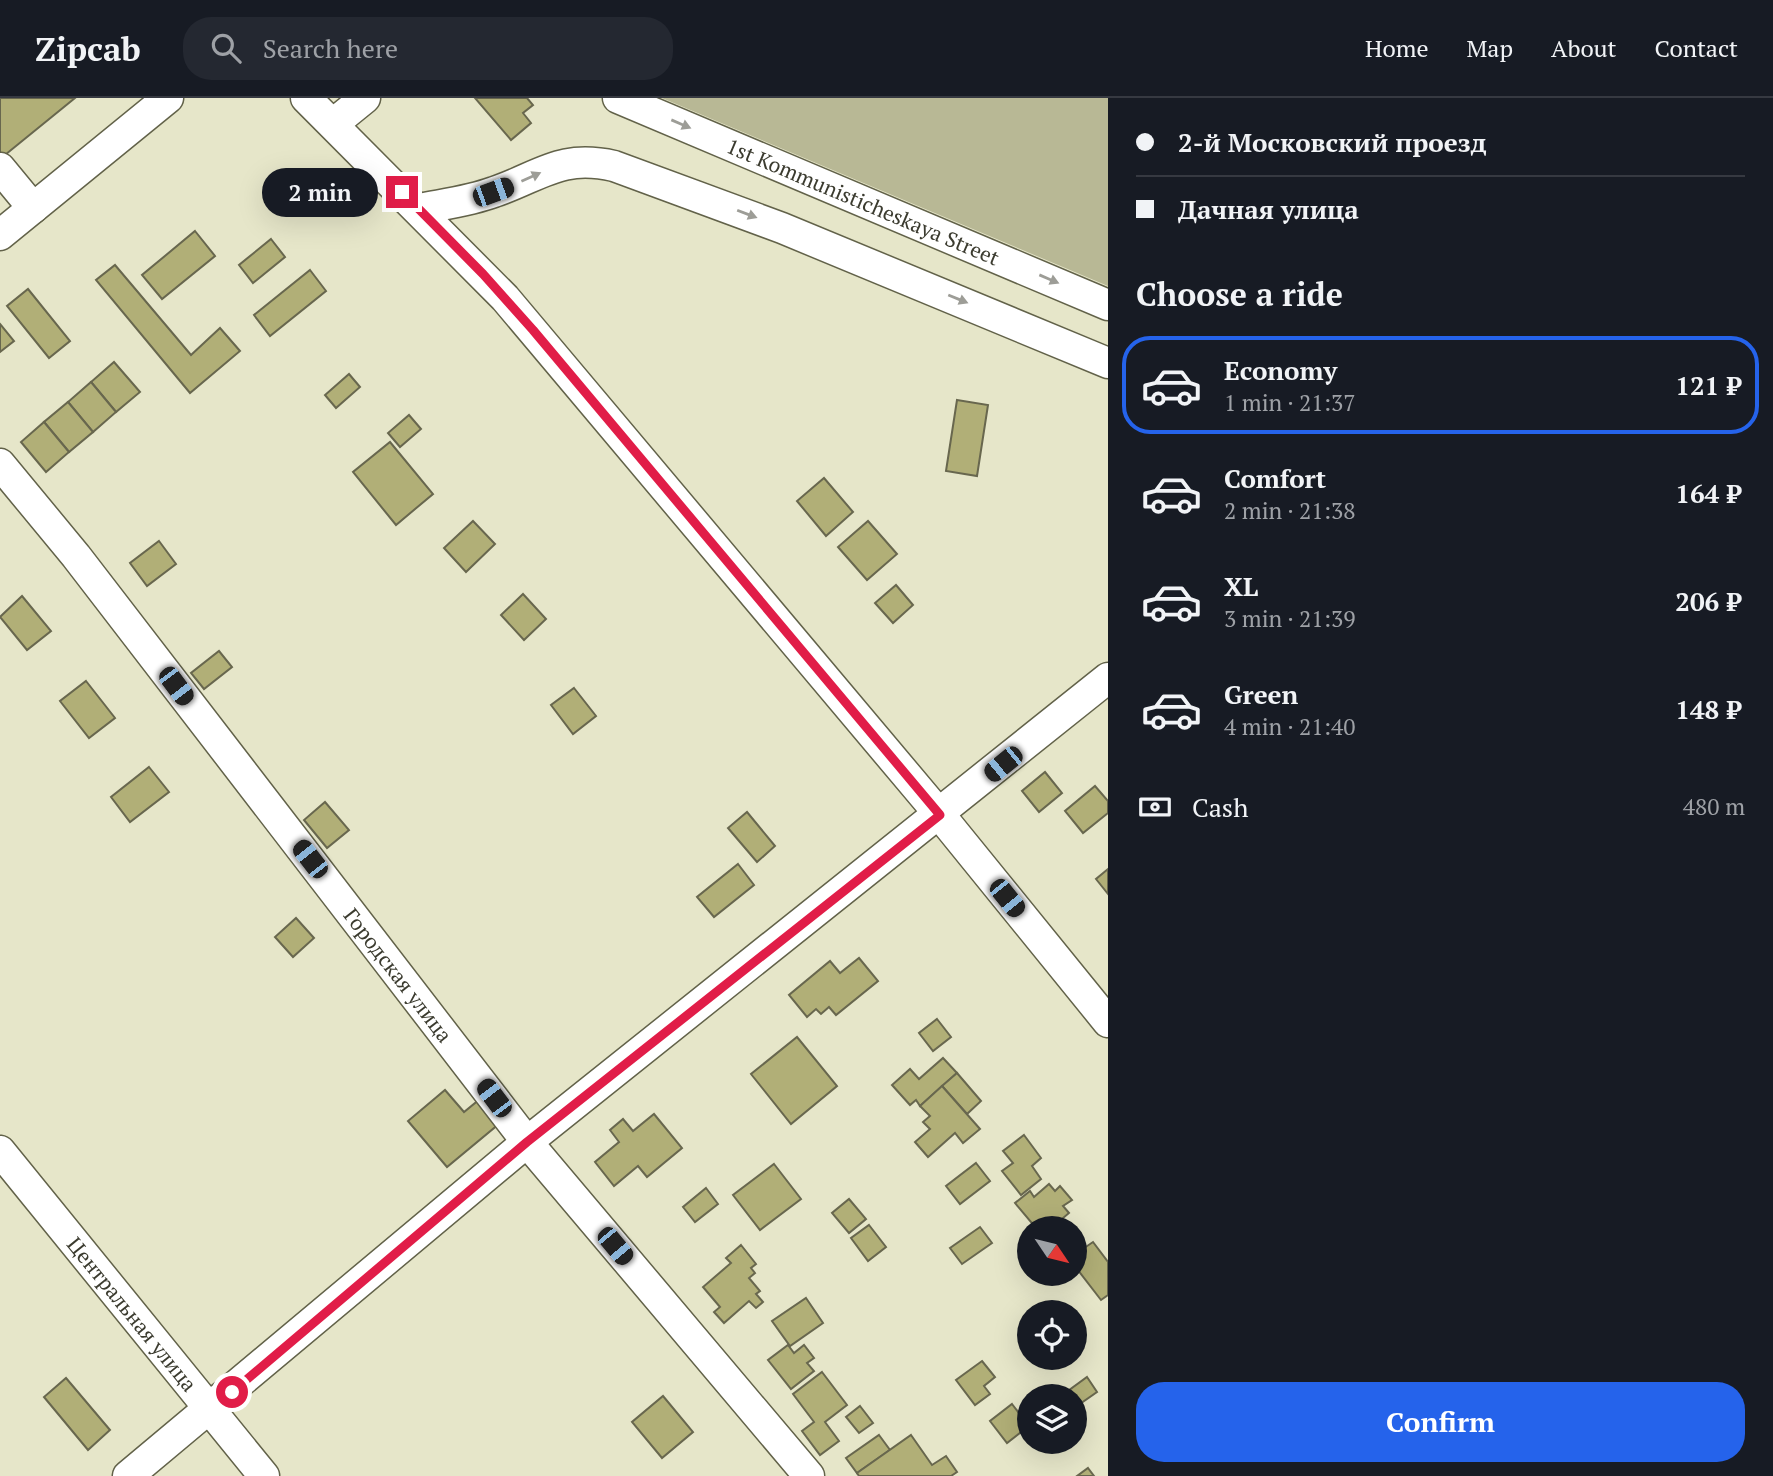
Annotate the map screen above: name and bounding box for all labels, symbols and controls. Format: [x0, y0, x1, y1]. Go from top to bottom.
search box [183, 17, 673, 80]
text: Zipcab [35, 27, 141, 70]
icon: search [207, 29, 245, 67]
text: Search here [263, 31, 398, 65]
text: Home [1365, 32, 1429, 64]
text: Map [1467, 32, 1513, 64]
text: About [1551, 32, 1617, 64]
text: Contact [1655, 32, 1738, 64]
one-way arrow [671, 119, 692, 130]
text: 2-й Московский проезд [1178, 125, 1486, 159]
street label: 1st Kommunisticheskaya Street [722, 132, 1004, 272]
callout: 2 min [262, 168, 378, 217]
one-way arrow [521, 171, 541, 183]
car [470, 175, 517, 209]
route end [386, 176, 418, 208]
text: 2 min [289, 177, 351, 208]
text: Дачная улица [1178, 192, 1359, 226]
one-way arrow [736, 208, 757, 219]
text: Choose a ride [1136, 273, 1343, 315]
one-way arrow [1039, 274, 1060, 285]
one-way arrow [947, 294, 968, 305]
text: Economy [1224, 353, 1337, 387]
icon: car [1140, 354, 1203, 417]
text: 121 ₽ [1675, 368, 1741, 402]
text: 1 min · 21:37 [1224, 387, 1356, 418]
text: Comfort [1224, 461, 1326, 495]
icon: car [1140, 462, 1203, 525]
text: 164 ₽ [1675, 476, 1741, 510]
text: 2 min · 21:38 [1224, 495, 1356, 526]
text: XL [1224, 569, 1258, 603]
icon: car [1140, 570, 1203, 633]
text: 206 ₽ [1675, 584, 1741, 618]
text: 3 min · 21:39 [1224, 603, 1356, 634]
car [155, 663, 198, 709]
text: Green [1224, 677, 1298, 711]
icon: car [1140, 678, 1203, 741]
text: 148 ₽ [1675, 692, 1741, 726]
text: 4 min · 21:40 [1224, 711, 1356, 742]
car [981, 743, 1026, 785]
icon: cash [1136, 788, 1174, 826]
text: Cash [1192, 790, 1248, 824]
text: 480 m [1683, 791, 1745, 822]
car [289, 836, 332, 882]
car [986, 875, 1029, 921]
street label: Городская улица [338, 902, 459, 1048]
car [473, 1075, 516, 1121]
north arrow [1017, 1216, 1087, 1286]
map controls [1017, 1216, 1087, 1454]
car [594, 1223, 637, 1269]
street label: Центральная улица [61, 1231, 204, 1397]
button: locate [1017, 1300, 1087, 1370]
route start [216, 1376, 248, 1408]
button: Confirm [1136, 1382, 1745, 1462]
button: layers [1017, 1384, 1087, 1454]

